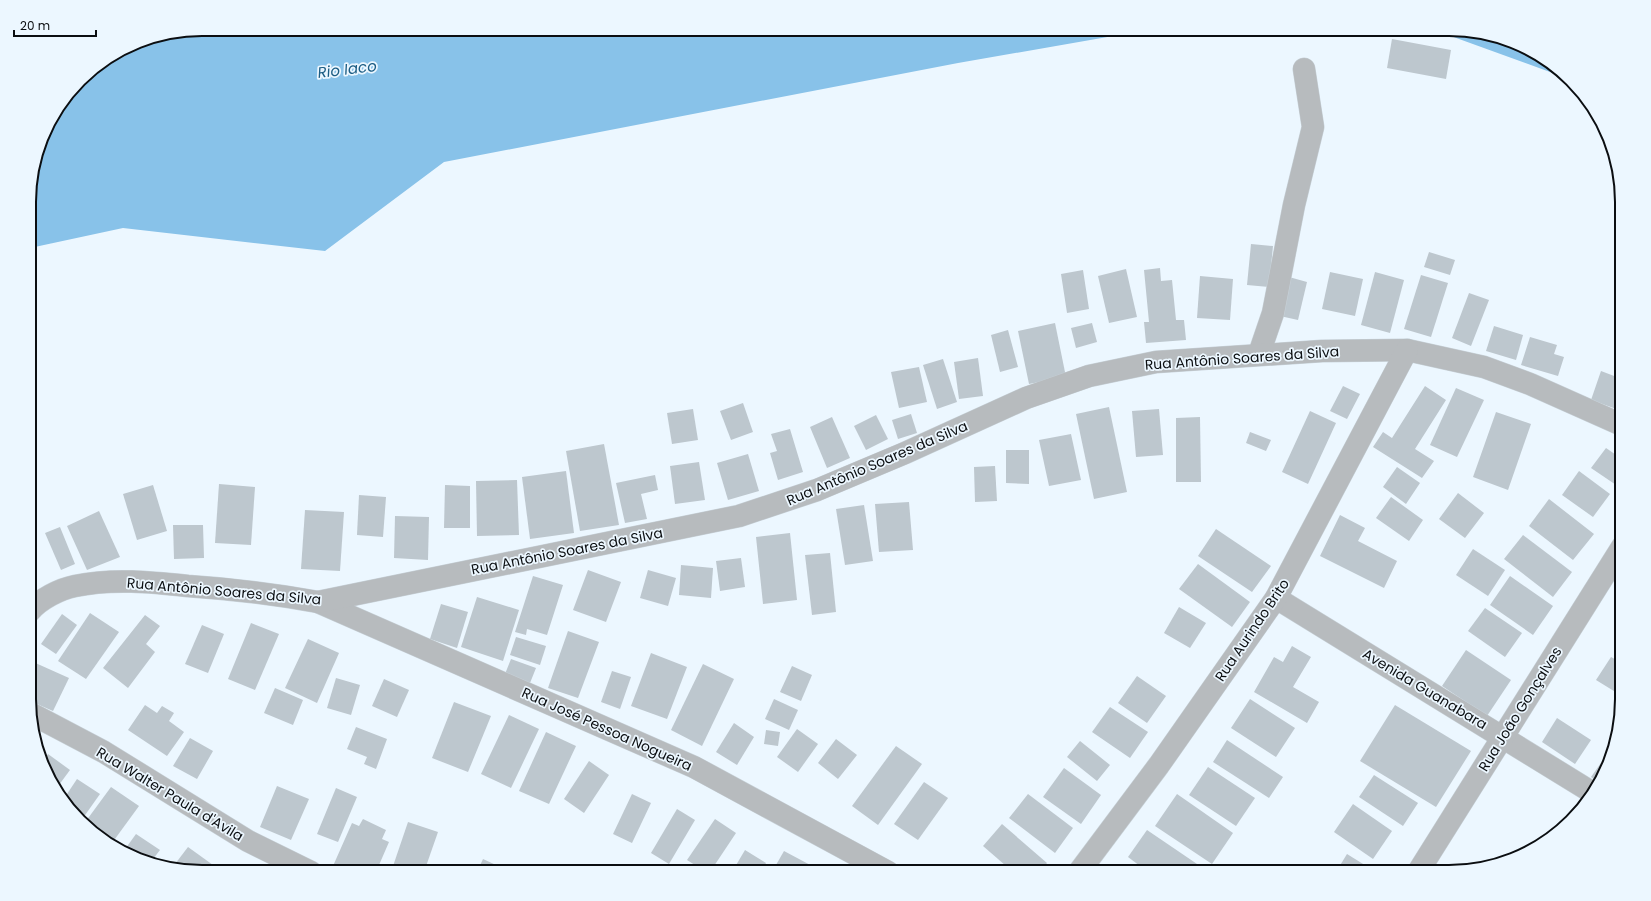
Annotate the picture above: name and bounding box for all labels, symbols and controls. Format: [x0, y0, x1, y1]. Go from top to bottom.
scale bar [14, 12, 96, 38]
text: 20 m [20, 17, 50, 34]
water label: Rio Iaco [316, 55, 378, 83]
street label: Rua Antônio Soares da Silva [1144, 341, 1340, 375]
street label: Rua Antônio Soares da Silva [783, 416, 971, 510]
street label: Rua Antônio Soares da Silva [469, 523, 665, 579]
street label: Rua Antônio Soares da Silva [126, 573, 322, 609]
street label: Rua Aurindo Brito [1210, 575, 1294, 685]
street label: Rua João Gonçalves [1474, 643, 1566, 775]
street label: Avenida Guanabara [1359, 644, 1491, 734]
street label: Rua José Pessoa Nogueira [519, 682, 695, 776]
street label: Rua Walter Paula d'Avila [93, 742, 247, 846]

